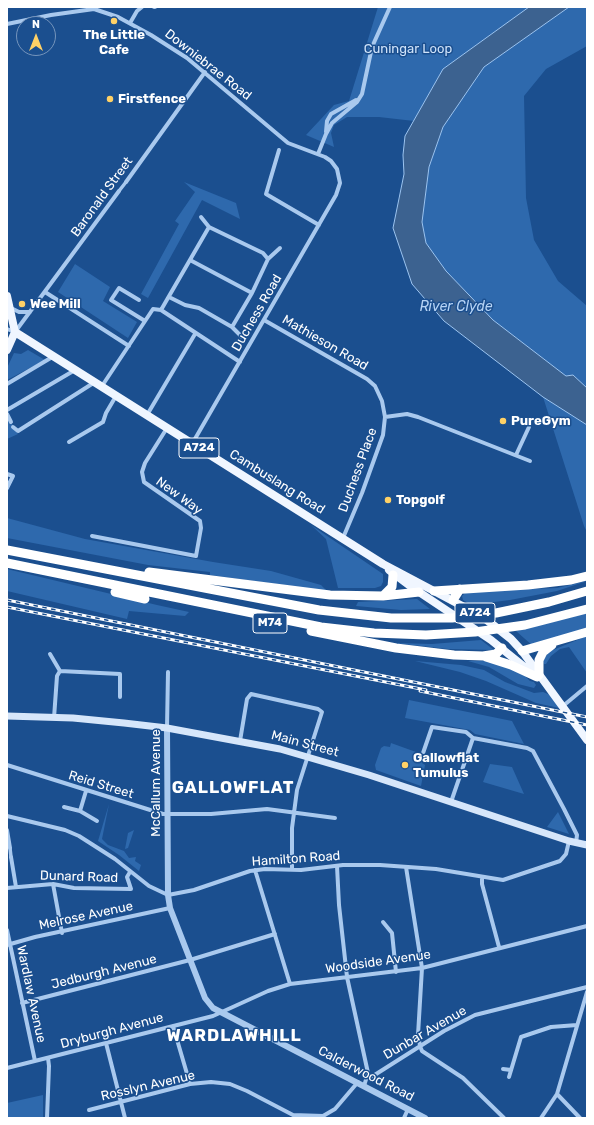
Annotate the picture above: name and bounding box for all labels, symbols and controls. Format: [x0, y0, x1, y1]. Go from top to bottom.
north arrow [16, 16, 56, 56]
marker: The Little Cafe [109, 16, 119, 26]
text: N [32, 18, 40, 31]
street label: Downiebrae Road [161, 26, 255, 104]
place label: The Little Cafe [83, 27, 145, 58]
park label: Cuningar Loop [364, 41, 452, 57]
place label: Firstfence [118, 91, 186, 107]
marker: Firstfence [105, 94, 115, 104]
street label: Baronald Street [68, 154, 136, 240]
street label: Duchess Road [229, 272, 285, 354]
place label: Wee Mill [30, 296, 81, 312]
marker: Wee Mill [17, 299, 27, 309]
water label: River Clyde [419, 299, 493, 315]
street label: Mathieson Road [279, 312, 371, 374]
place label: PureGym [511, 413, 571, 429]
marker: PureGym [498, 416, 508, 426]
street label: Duchess Place [335, 426, 381, 514]
road number: A724 [179, 438, 219, 458]
street label: Cambuslang Road [226, 446, 328, 518]
street label: New Way [153, 474, 205, 518]
place label: Topgolf [396, 492, 445, 508]
marker: Topgolf [383, 495, 393, 505]
road number: A724 [455, 603, 495, 623]
road number: M74 [253, 613, 287, 633]
street label: Main Street [270, 727, 340, 761]
street label: McCallum Avenue [148, 729, 164, 837]
place label: Gallowflat Tumulus [413, 750, 479, 781]
marker: Gallowflat Tumulus [400, 760, 410, 770]
street label: Reid Street [67, 768, 135, 802]
district label: GALLOWFLAT [172, 778, 294, 798]
street label: Hamilton Road [251, 848, 341, 870]
street label: Dunard Road [40, 868, 118, 886]
street label: Melrose Avenue [38, 898, 134, 934]
street label: Wardlaw Avenue [13, 944, 49, 1044]
street label: Woodside Avenue [324, 947, 432, 977]
street label: Jedburgh Avenue [50, 951, 158, 993]
street label: Dunbar Avenue [381, 1003, 469, 1063]
street label: Dryburgh Avenue [59, 1010, 165, 1052]
district label: WARDLAWHILL [166, 1026, 302, 1046]
street label: Calderwood Road [315, 1043, 417, 1105]
street label: Rosslyn Avenue [99, 1068, 197, 1104]

